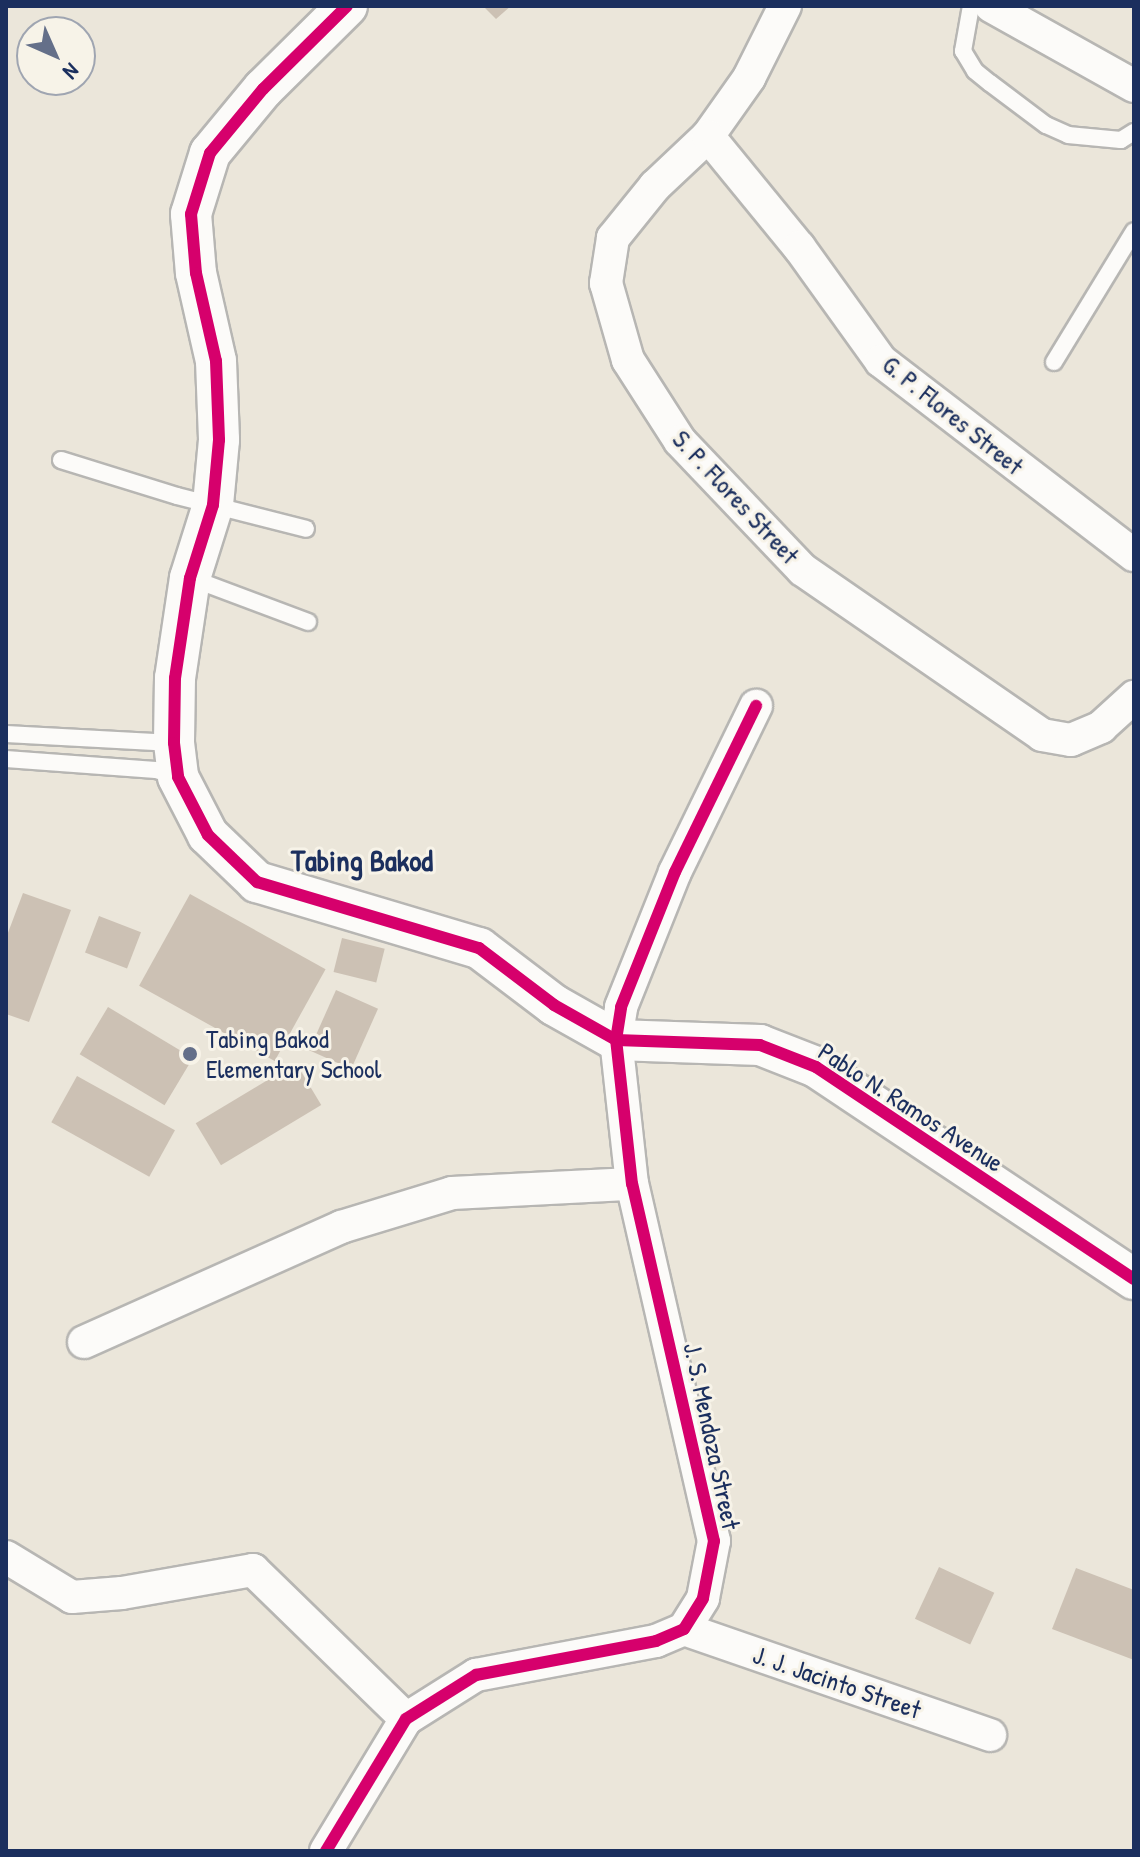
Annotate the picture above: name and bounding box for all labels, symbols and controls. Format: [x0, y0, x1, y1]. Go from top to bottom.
north arrow [16, 16, 96, 96]
text: N [57, 57, 86, 86]
street label: G. P. Flores Street [876, 349, 1030, 481]
street label: S. P. Flores Street [666, 424, 806, 570]
district label: Tabing Bakod [291, 842, 433, 878]
place label: Tabing Bakod Elementary School [206, 1023, 381, 1084]
street label: Pablo N. Ramos Avenue [813, 1036, 1009, 1178]
marker: Tabing Bakod Elementary School [181, 1045, 199, 1063]
street label: J. S. Mendoza Street [677, 1340, 747, 1532]
street label: J. J. Jacinto Street [749, 1639, 925, 1725]

